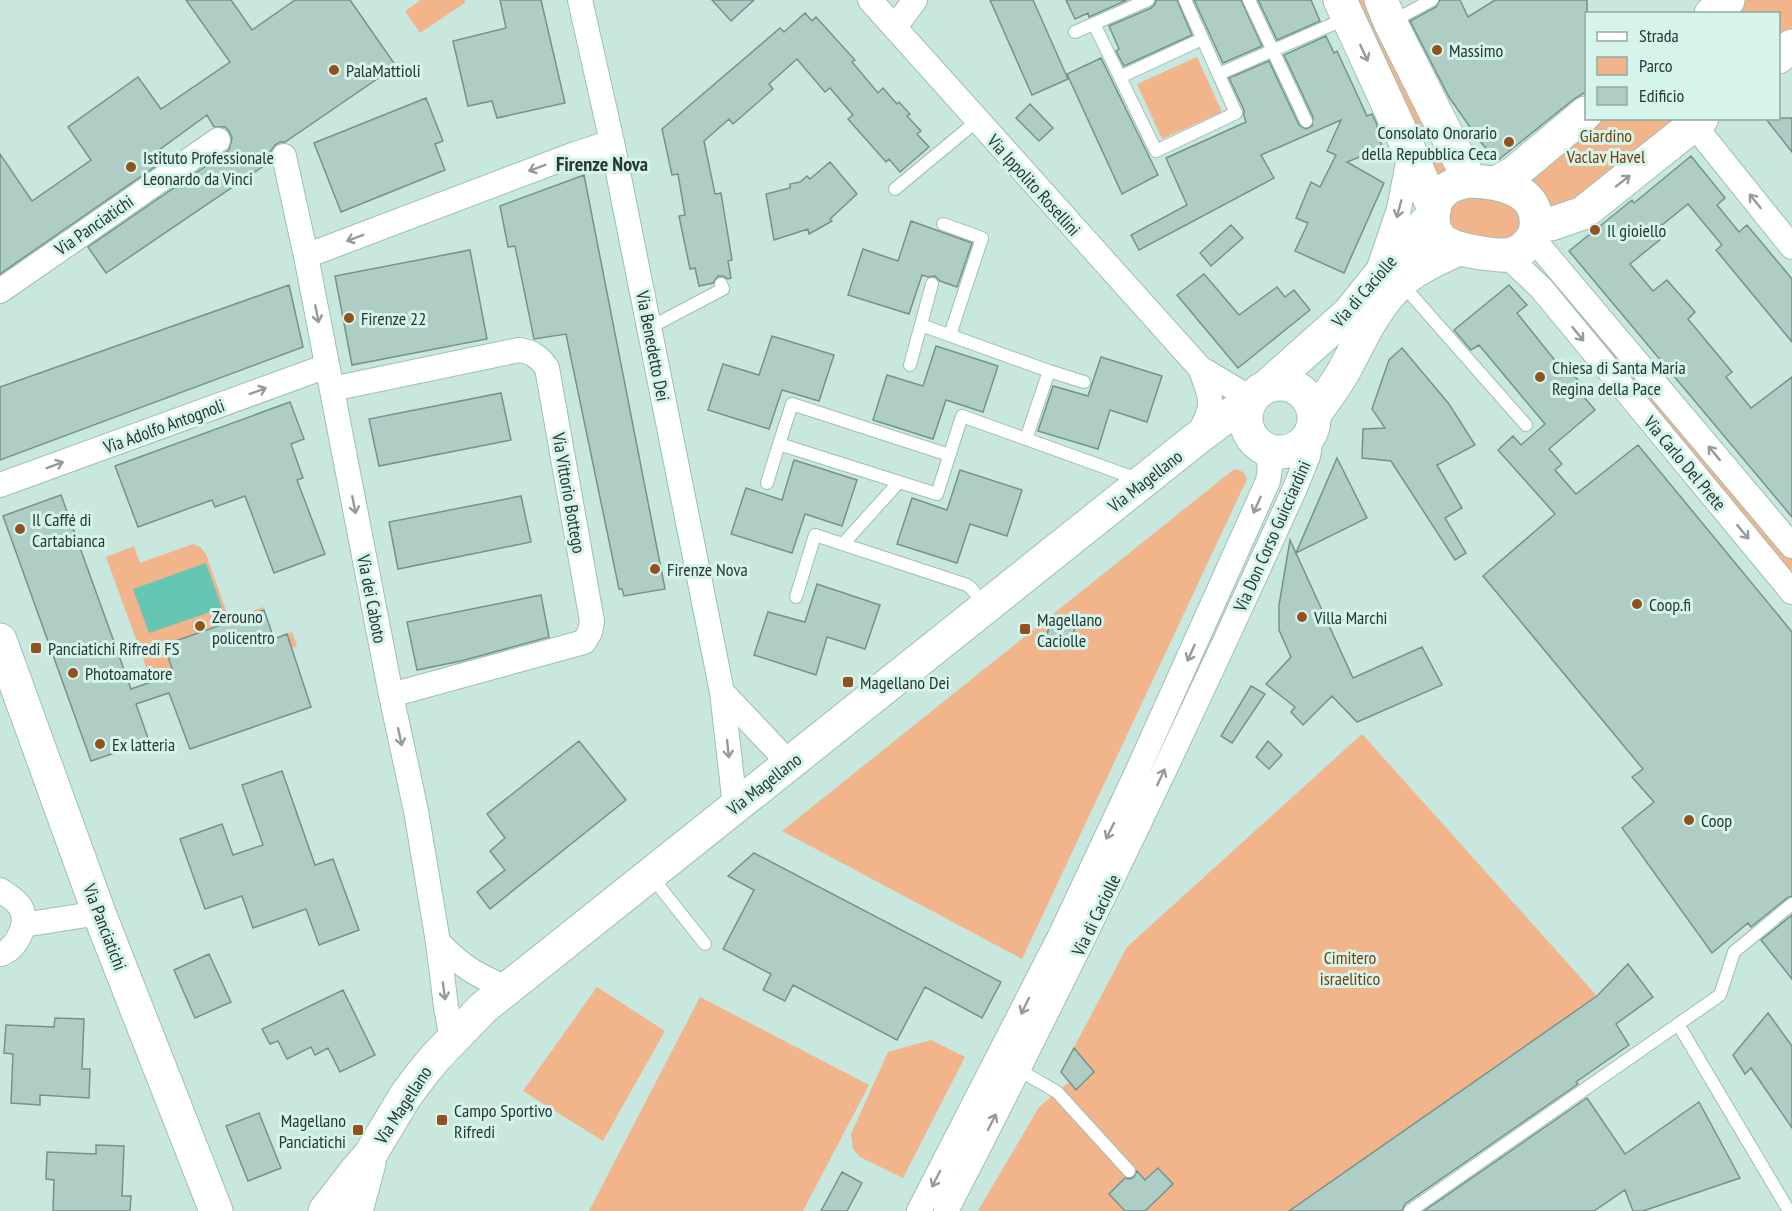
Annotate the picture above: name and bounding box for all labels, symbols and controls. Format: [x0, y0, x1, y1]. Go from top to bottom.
legend [1585, 12, 1780, 120]
text: Strada [1639, 24, 1679, 47]
place label: Massimo [1449, 39, 1503, 62]
marker: Massimo [1430, 43, 1444, 57]
one-way arrow [1359, 44, 1371, 62]
text: Parco [1639, 54, 1673, 77]
place label: PalaMattioli [346, 59, 421, 82]
marker: PalaMattioli [327, 63, 341, 77]
text: Edificio [1639, 84, 1685, 107]
place label: Consolato Onorario della Repubblica Ceca [1362, 121, 1497, 165]
park label: Giardino Vaclav Havel [1566, 124, 1646, 168]
street label: Via Ippolito Rosellini [982, 129, 1086, 241]
marker: Consolato Onorario della Repubblica Ceca [1502, 135, 1516, 149]
place label: Istituto Professionale Leonardo da Vinci [143, 146, 274, 190]
district label: Firenze Nova [556, 151, 648, 177]
marker: Istituto Professionale Leonardo da Vinci [124, 160, 138, 174]
one-way arrow [528, 163, 547, 174]
one-way arrow [1615, 175, 1631, 188]
street label: Via Panciatichi [49, 190, 138, 261]
one-way arrow [1749, 193, 1762, 209]
one-way arrow [1393, 199, 1404, 218]
place label: Il gioiello [1607, 219, 1666, 242]
marker: Il gioiello [1588, 223, 1602, 237]
one-way arrow [346, 233, 365, 244]
street label: Via di Caciolle [1326, 250, 1402, 332]
street label: Via Benedetto Dei [631, 288, 675, 403]
one-way arrow [312, 303, 323, 323]
place label: Firenze 22 [361, 307, 426, 330]
marker: Firenze 22 [342, 311, 356, 325]
one-way arrow [1571, 326, 1584, 342]
place label: Chiesa di Santa Maria Regina della Pace [1552, 356, 1686, 400]
marker: Chiesa di Santa Maria Regina della Pace [1533, 370, 1547, 384]
one-way arrow [248, 385, 267, 396]
street label: Via Adolfo Antognoli [99, 393, 228, 459]
street label: Via Carlo Del Prete [1638, 410, 1731, 515]
street label: Via Vittorio Bottego [547, 430, 591, 555]
street label: Via Magellano [1102, 445, 1187, 518]
one-way arrow [1707, 446, 1721, 461]
street label: Via Don Corso Guicciardini [1228, 457, 1316, 616]
one-way arrow [45, 459, 64, 470]
one-way arrow [349, 495, 360, 514]
one-way arrow [1251, 496, 1262, 514]
place label: Il Caffé di Cartabianca [32, 508, 105, 552]
marker: Il Caffé di Cartabianca [13, 522, 27, 536]
one-way arrow [1736, 524, 1749, 540]
street label: Via dei Caboto [352, 552, 392, 645]
place label: Firenze Nova [667, 558, 748, 581]
marker: Firenze Nova [648, 562, 662, 576]
place label: Coop.fi [1649, 593, 1691, 616]
marker: Coop.fi [1630, 597, 1644, 611]
place label: Zerouno policentro [212, 605, 275, 649]
place label: Villa Marchi [1313, 606, 1387, 629]
place label: Magellano Caciolle [1037, 608, 1102, 652]
marker: Villa Marchi [1295, 610, 1309, 624]
marker: Zerouno policentro [193, 619, 207, 633]
marker: Magellano Caciolle [1018, 622, 1032, 636]
place label: Panciatichi Rifredi FS [48, 637, 180, 660]
marker: Panciatichi Rifredi FS [29, 641, 43, 655]
one-way arrow [1185, 644, 1196, 662]
place label: Photoamatore [85, 662, 172, 685]
marker: Photoamatore [66, 666, 80, 680]
place label: Magellano Dei [860, 671, 950, 694]
marker: Magellano Dei [841, 675, 855, 689]
one-way arrow [395, 727, 406, 747]
place label: Ex latteria [112, 733, 175, 756]
marker: Ex latteria [93, 737, 107, 751]
one-way arrow [723, 739, 734, 759]
street label: Via Magellano [721, 748, 806, 821]
one-way arrow [1156, 769, 1168, 787]
place label: Coop [1701, 809, 1732, 832]
marker: Coop [1682, 813, 1696, 827]
one-way arrow [1103, 821, 1115, 839]
street label: Via di Caciolle [1066, 870, 1126, 960]
street label: Via Panciatichi [78, 880, 132, 973]
park label: Cimitero israelitico [1320, 946, 1380, 990]
one-way arrow [439, 981, 450, 1001]
one-way arrow [1019, 997, 1031, 1014]
street label: Via Magellano [369, 1061, 437, 1149]
place label: Campo Sportivo Rifredi [454, 1099, 553, 1143]
place label: Magellano Panciatichi [279, 1109, 346, 1153]
marker: Campo Sportivo Rifredi [435, 1113, 449, 1127]
one-way arrow [987, 1113, 998, 1131]
marker: Magellano Panciatichi [351, 1123, 365, 1137]
one-way arrow [929, 1170, 941, 1188]

